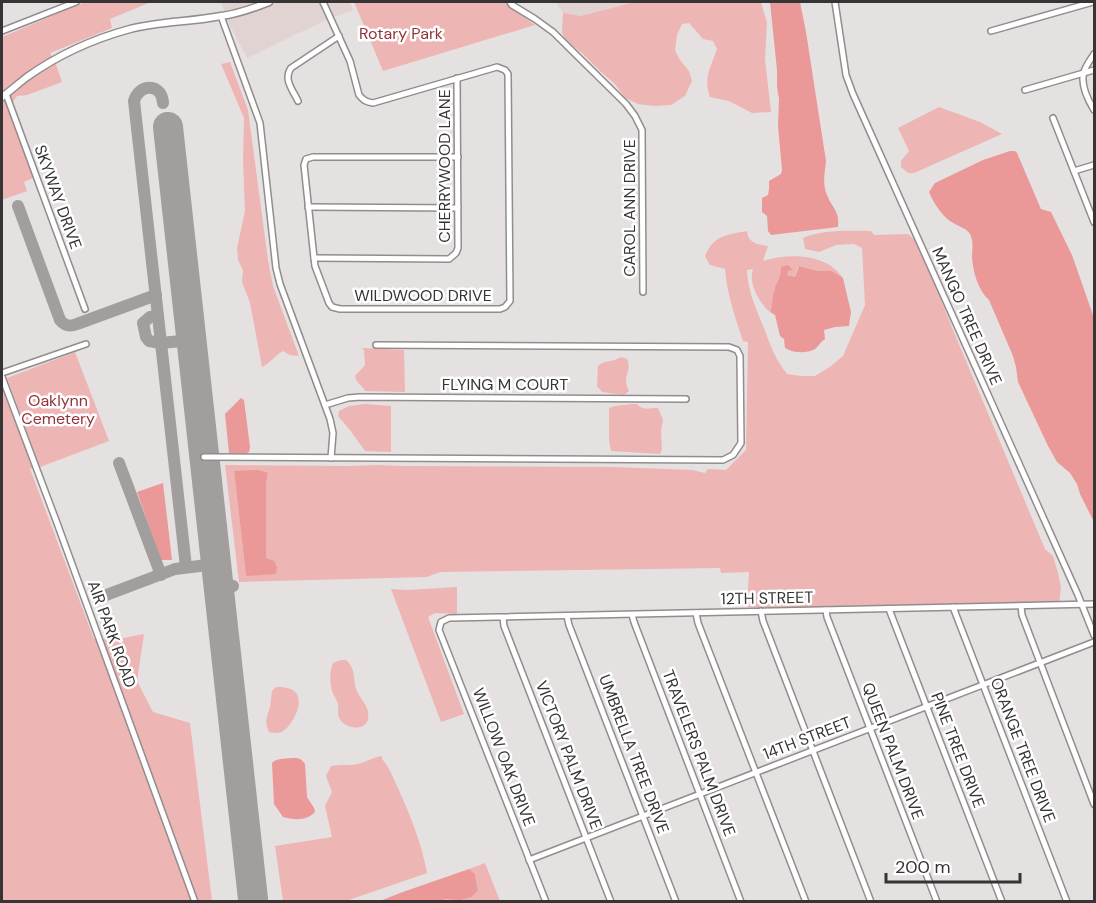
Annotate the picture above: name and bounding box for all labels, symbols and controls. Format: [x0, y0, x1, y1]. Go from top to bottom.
park label: Rotary Park [359, 23, 443, 44]
street label: CHERRYWOOD LANE [434, 89, 455, 243]
street label: CAROL ANN DRIVE [619, 139, 640, 277]
street label: SKYWAY DRIVE [29, 142, 87, 252]
street label: MANGO TREE DRIVE [927, 244, 1007, 388]
street label: WILDWOOD DRIVE [354, 285, 492, 306]
street label: FLYING M COURT [442, 374, 568, 395]
park label: Oaklynn Cemetery [21, 390, 95, 429]
street label: AIR PARK ROAD [83, 578, 141, 690]
street label: 12TH STREET [721, 587, 813, 609]
street label: TRAVELERS PALM DRIVE [658, 667, 740, 839]
street label: UMBRELLA TREE DRIVE [594, 671, 674, 837]
street label: ORANGE TREE DRIVE [986, 674, 1060, 826]
street label: VICTORY PALM DRIVE [531, 678, 607, 832]
street label: QUEEN PALM DRIVE [857, 680, 929, 822]
street label: WILLOW OAK DRIVE [468, 685, 540, 829]
street label: PINE TREE DRIVE [926, 689, 990, 811]
street label: 14TH STREET [760, 712, 854, 764]
scale bar [886, 846, 1020, 884]
text: 200 m [895, 855, 951, 879]

